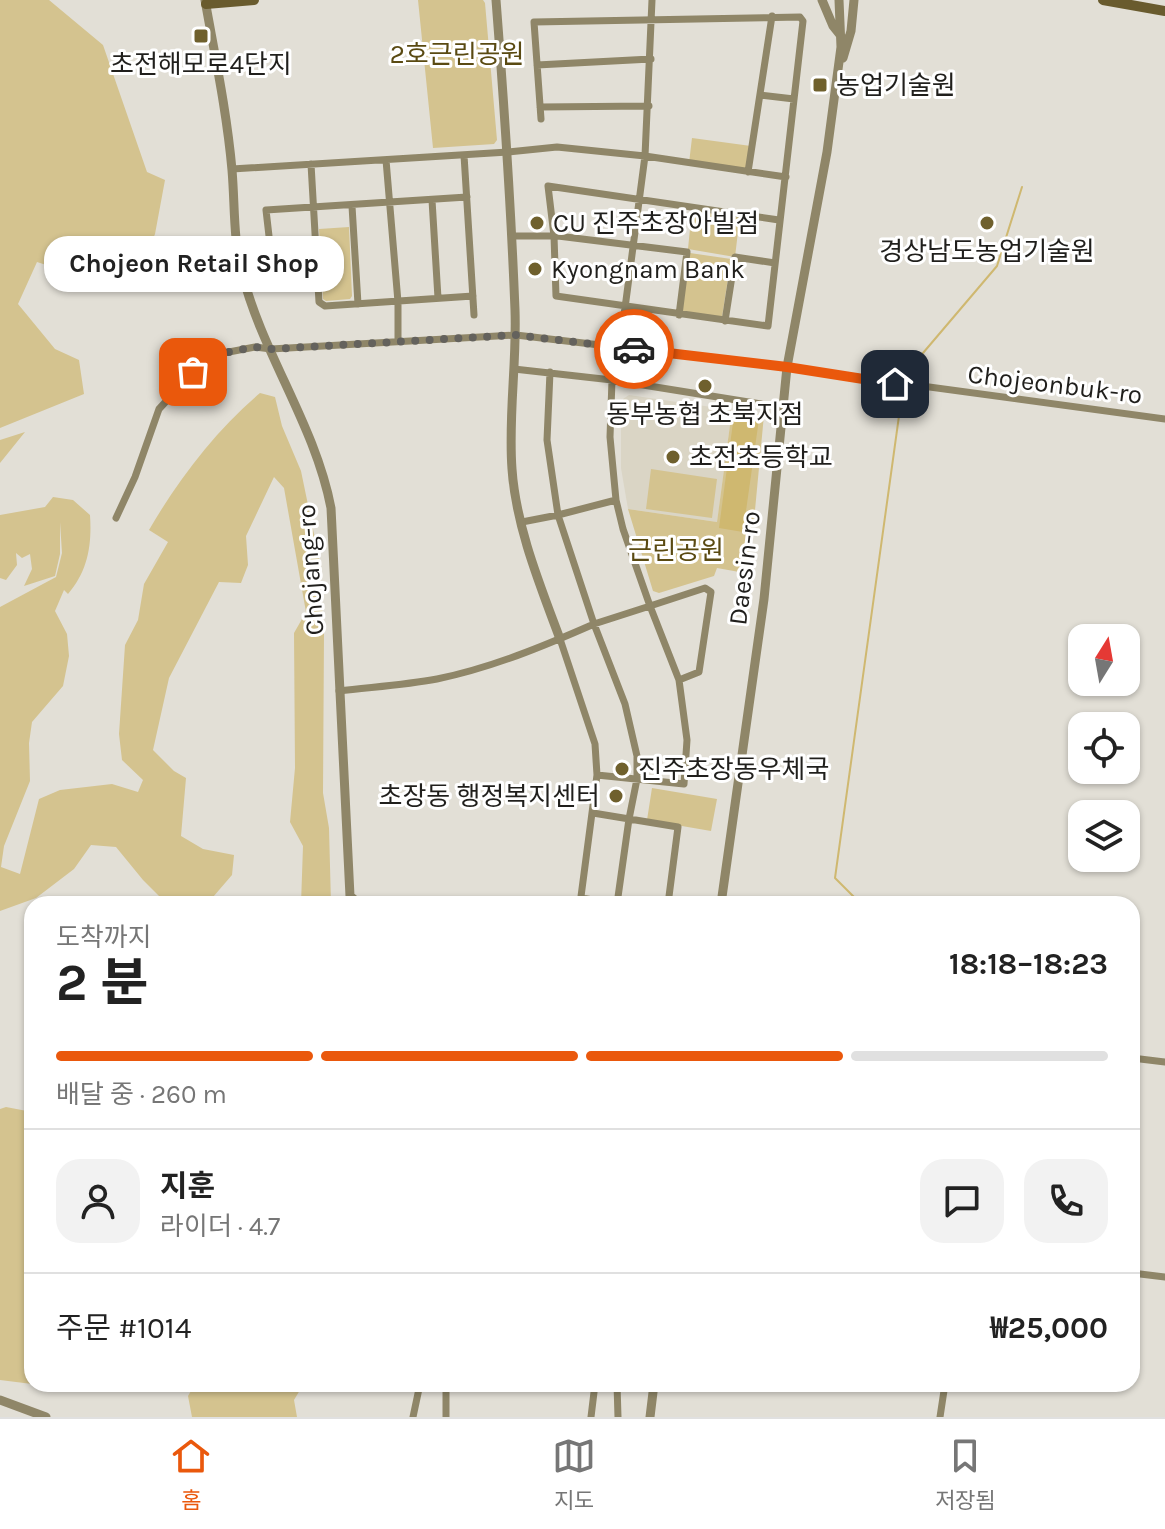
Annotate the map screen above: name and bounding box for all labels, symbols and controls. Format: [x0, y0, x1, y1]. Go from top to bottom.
marker: 초전해모로4단지 [192, 27, 210, 45]
park label: 2호근린공원 [390, 39, 524, 70]
place label: 초전해모로4단지 [110, 49, 292, 80]
place label: 농업기술원 [836, 70, 956, 101]
marker: 농업기술원 [811, 76, 829, 94]
place label: CU 진주초장아빌점 [553, 208, 760, 239]
marker: CU 진주초장아빌점 [528, 214, 546, 232]
marker: 경상남도농업기술원 [978, 214, 996, 232]
callout: Chojeon Retail Shop [43, 236, 343, 292]
place label: 경상남도농업기술원 [879, 236, 1095, 267]
text: Chojeon Retail Shop [69, 248, 319, 279]
place label: Kyongnam Bank [551, 254, 745, 285]
marker: Kyongnam Bank [526, 260, 544, 278]
courier [594, 309, 674, 389]
icon: car [612, 327, 656, 371]
pin [159, 338, 227, 406]
icon: bag [171, 350, 215, 394]
pin [861, 350, 929, 418]
street label: Chojeonbuk-ro [966, 358, 1144, 411]
icon: home [873, 362, 917, 406]
marker: 동부농협 초북지점 [696, 377, 714, 395]
place label: 동부농협 초북지점 [606, 399, 804, 430]
place label: 초전초등학교 [689, 442, 833, 473]
marker: 초전초등학교 [664, 448, 682, 466]
street label: Chojang-ro [290, 503, 331, 637]
street label: Daesin-ro [722, 509, 767, 627]
park label: 근린공원 [628, 535, 724, 566]
north arrow [1068, 624, 1140, 696]
map controls [1068, 624, 1140, 872]
button: locate [1068, 712, 1140, 784]
place label: 진주초장동우체국 [638, 754, 829, 785]
marker: 진주초장동우체국 [613, 760, 631, 778]
place label: 초장동 행정복지센터 [379, 781, 600, 812]
marker: 초장동 행정복지센터 [607, 787, 625, 805]
button: layers [1068, 800, 1140, 872]
text: 도착까지 [56, 922, 152, 953]
text: 18:18–18:23 [949, 946, 1108, 982]
text: 2 분 [56, 952, 148, 1013]
text: 배달 중 · 260 m [56, 1079, 227, 1110]
button: person [56, 1159, 140, 1243]
button: chat [920, 1159, 1004, 1243]
button: phone [1024, 1159, 1108, 1243]
text: 지훈 [160, 1168, 215, 1204]
text: 라이더 · 4.7 [160, 1211, 280, 1242]
text: 주문 #1014 [56, 1310, 191, 1346]
text: ₩25,000 [990, 1310, 1108, 1346]
tab: 홈 [169, 1434, 213, 1514]
tab: 지도 [552, 1434, 596, 1514]
tab: 저장됨 [935, 1434, 996, 1514]

